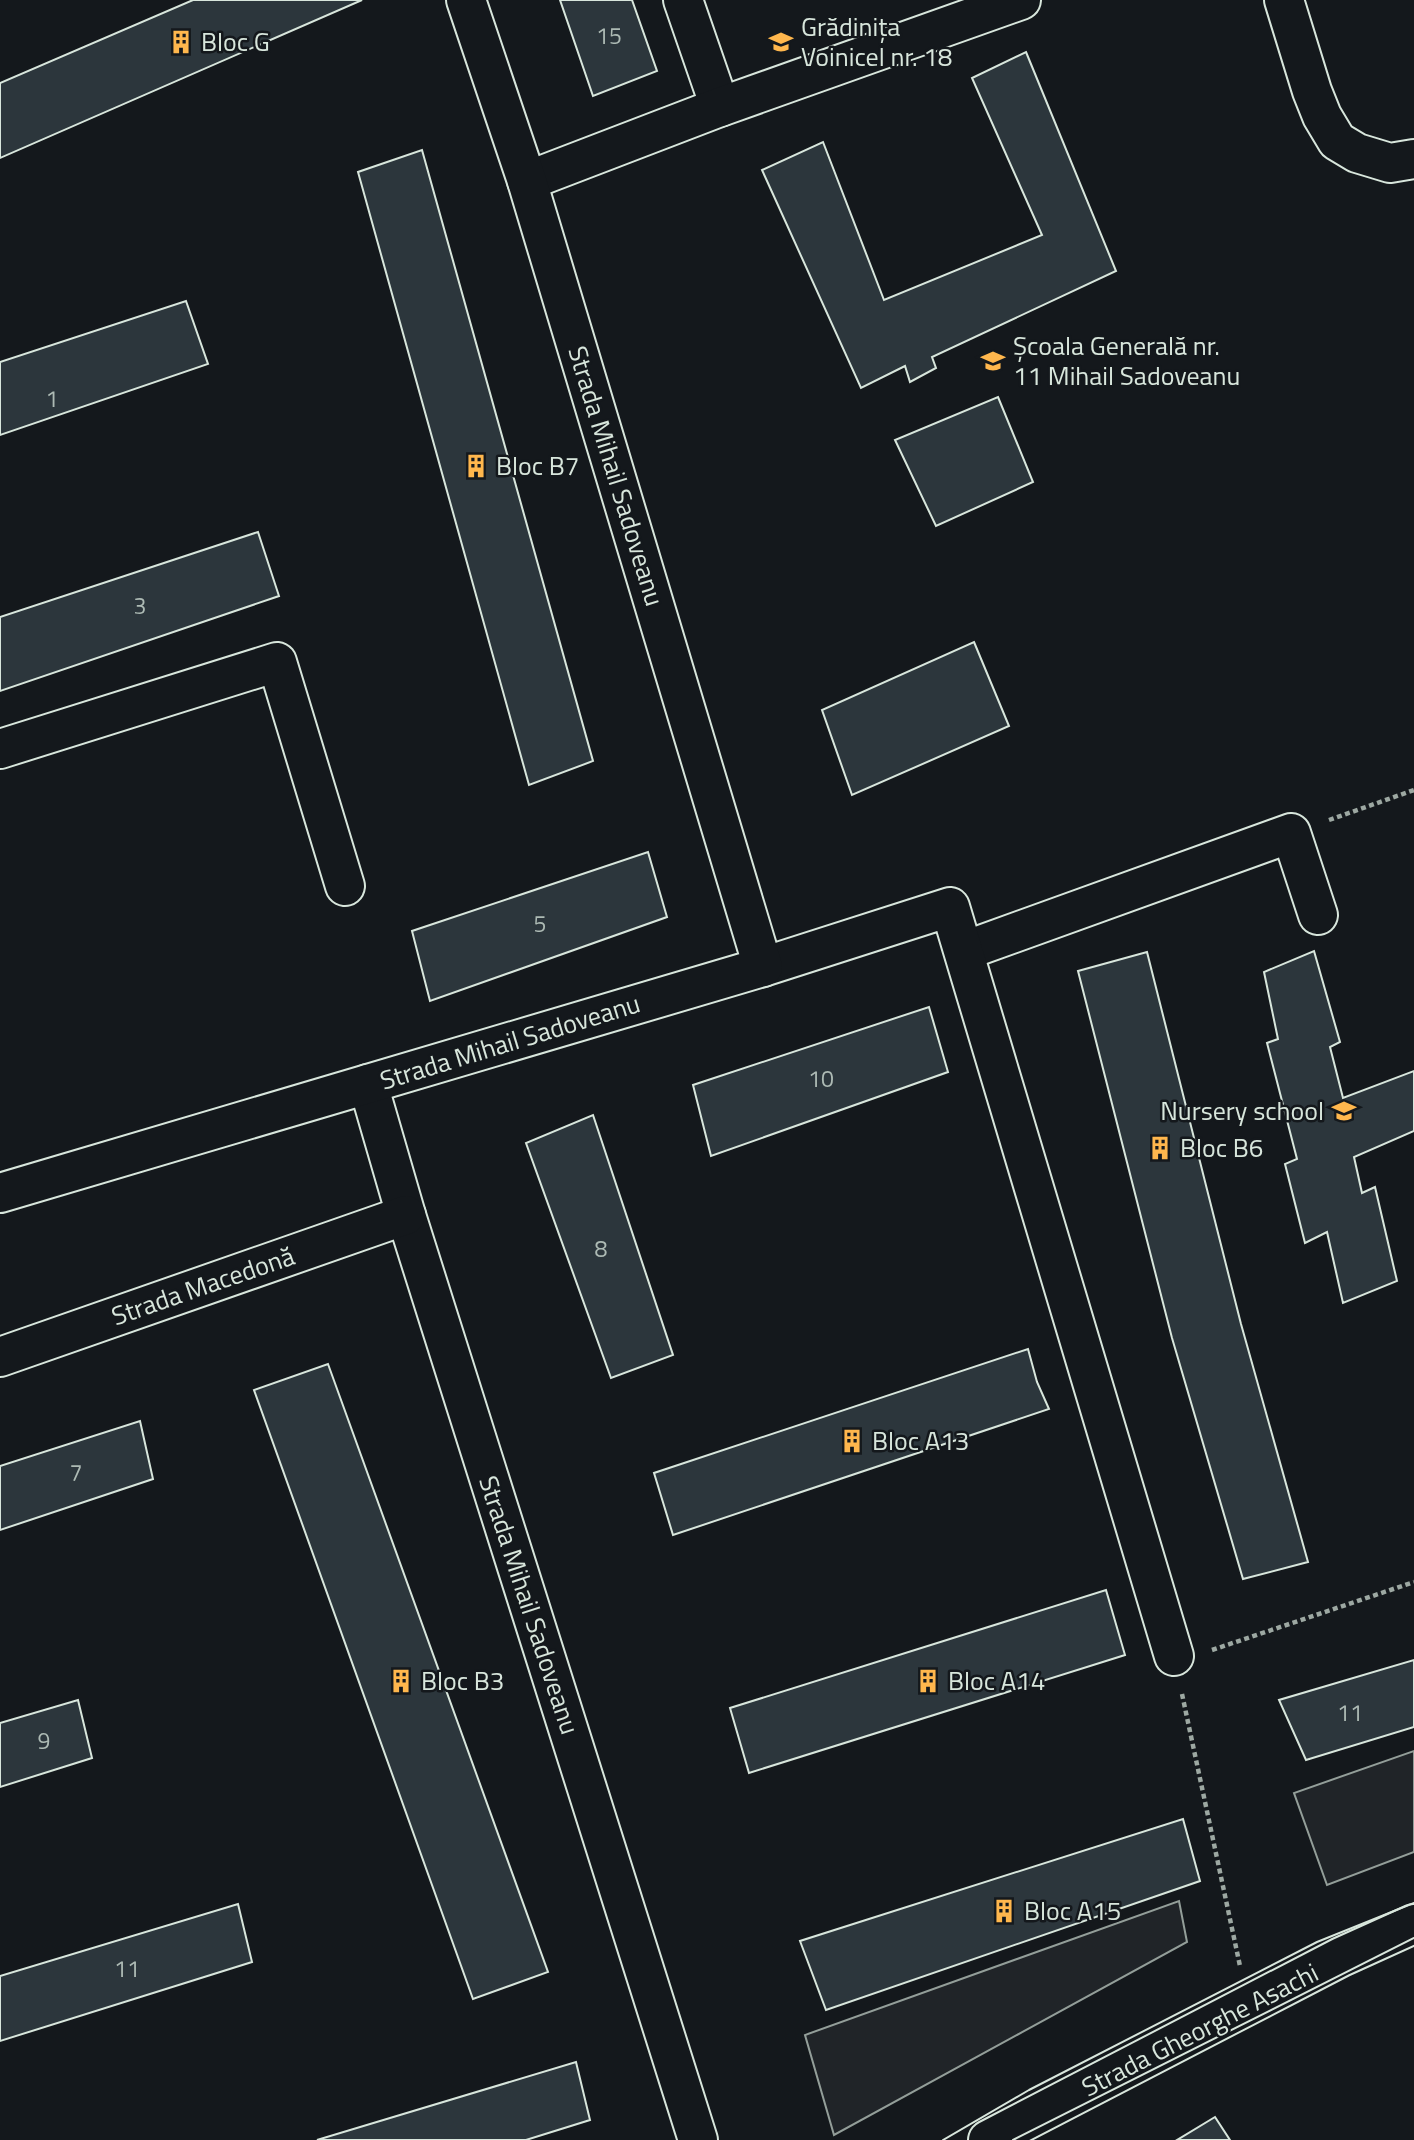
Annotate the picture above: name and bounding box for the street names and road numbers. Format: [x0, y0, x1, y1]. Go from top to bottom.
street label: Strada Mihail Sadoveanu [558, 341, 675, 611]
street label: Strada Mihail Sadoveanu [375, 983, 645, 1100]
street label: Strada Macedonă [106, 1236, 300, 1335]
street label: Strada Mihail Sadoveanu [469, 1470, 590, 1739]
street label: Strada Gheorghe Asachi [1075, 1953, 1325, 2106]

